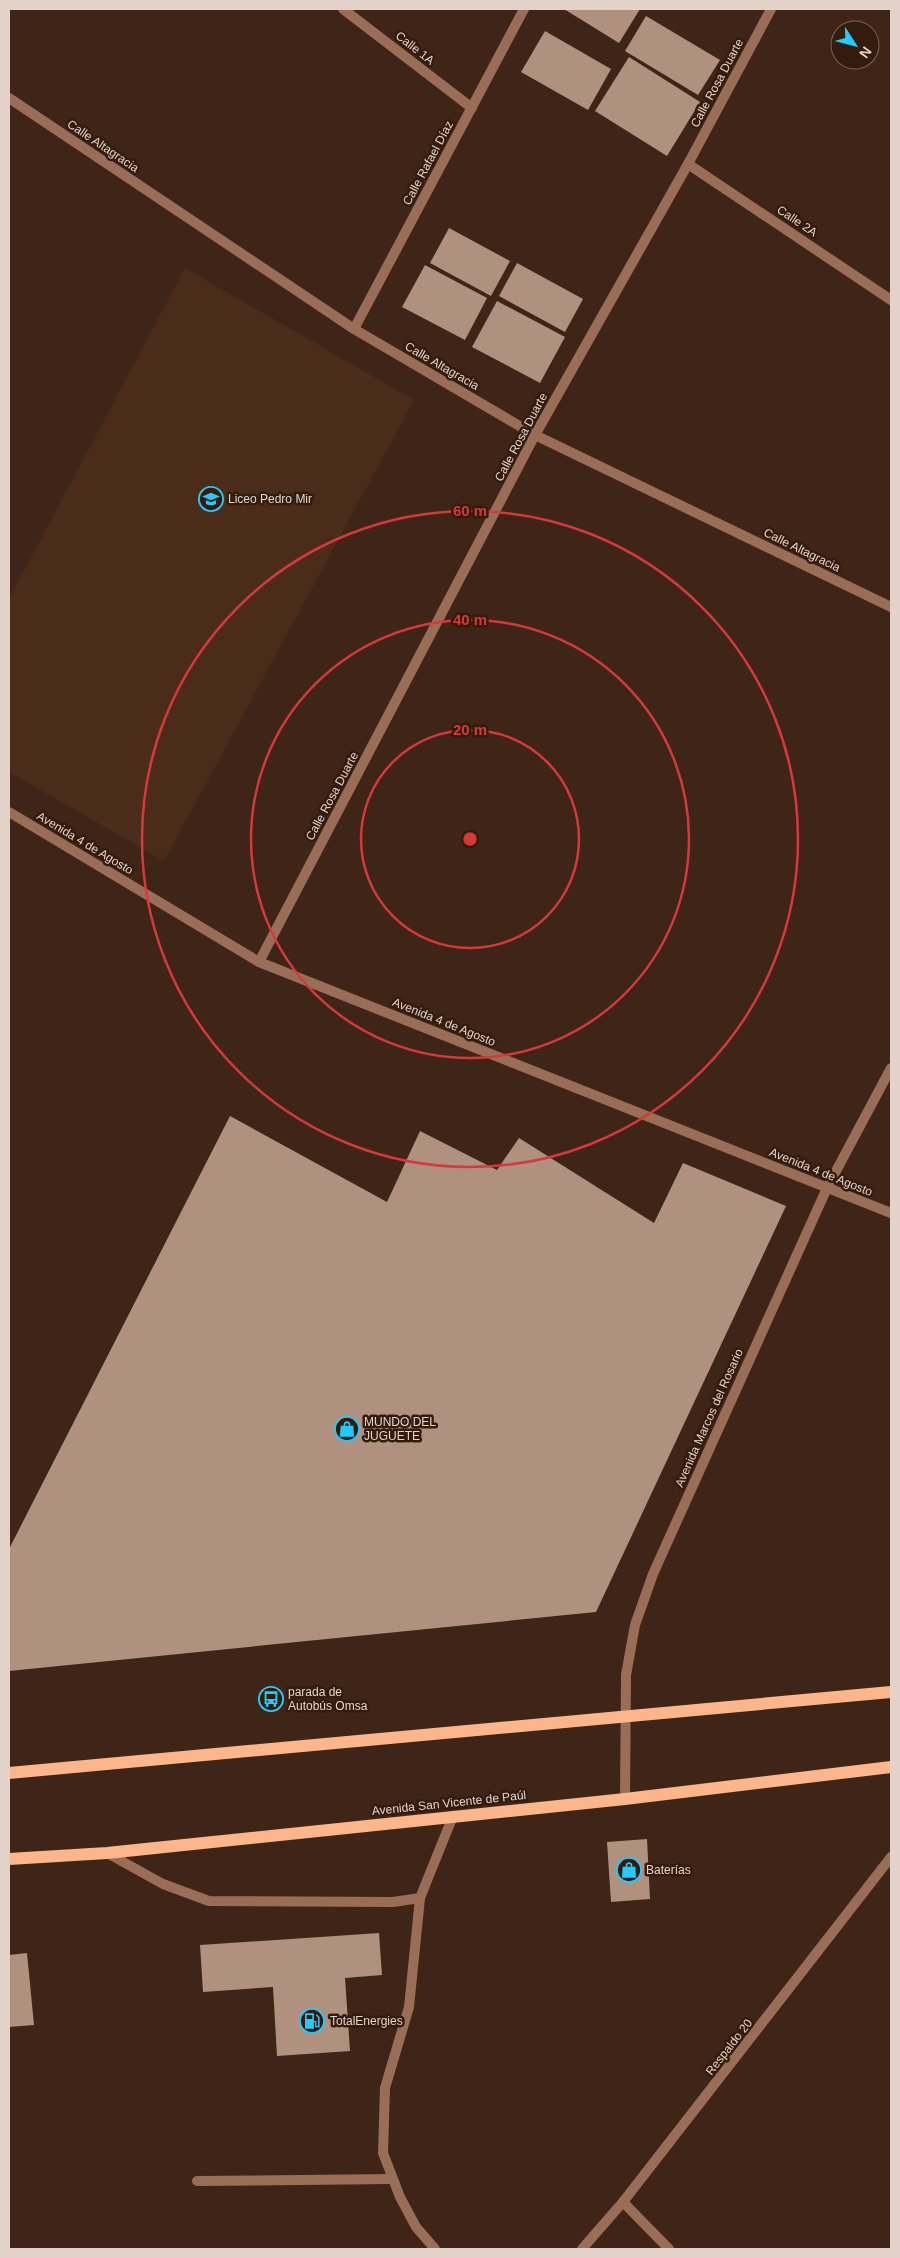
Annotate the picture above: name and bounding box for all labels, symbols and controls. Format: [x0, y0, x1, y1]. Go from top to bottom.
north arrow [830, 20, 880, 70]
street label: Calle 1A [393, 29, 437, 67]
street label: Calle Rosa Duarte [688, 36, 746, 130]
text: N [856, 44, 875, 61]
street label: Calle Altagracia [65, 117, 142, 175]
street label: Calle Rafael Díaz [400, 118, 456, 208]
street label: Calle 2A [774, 203, 820, 239]
street label: Calle Altagracia [402, 339, 482, 393]
street label: Calle Rosa Duarte [492, 390, 550, 484]
school or university icon: Liceo Pedro Mir [198, 486, 224, 512]
place label: Liceo Pedro Mir [228, 492, 312, 506]
text: 60 m [453, 502, 487, 519]
street label: Calle Altagracia [761, 525, 843, 575]
text: 40 m [453, 611, 487, 628]
text: 20 m [453, 721, 487, 738]
street label: Calle Rosa Duarte [303, 749, 361, 843]
street label: Avenida 4 de Agosto [34, 809, 136, 877]
centre of rings [461, 830, 479, 848]
street label: Avenida 4 de Agosto [390, 995, 498, 1049]
street label: Avenida 4 de Agosto [767, 1145, 875, 1199]
street label: Avenida Marcos del Rosario [672, 1346, 746, 1489]
place label: MUNDO DEL JUGUETE [364, 1415, 436, 1443]
shop icon: MUNDO DEL JUGUETE [334, 1416, 360, 1442]
place label: parada de Autobús Omsa [288, 1685, 368, 1713]
bus stop icon: parada de Autobús Omsa [258, 1686, 284, 1712]
street label: Avenida San Vicente de Paúl [371, 1788, 527, 1818]
shop icon: Baterías [616, 1857, 642, 1883]
place label: Baterías [646, 1863, 691, 1877]
fuel station icon: TotalEnergies [299, 2008, 325, 2034]
place label: TotalEnergies [330, 2014, 403, 2028]
street label: Respaldo 20 [703, 2016, 755, 2078]

